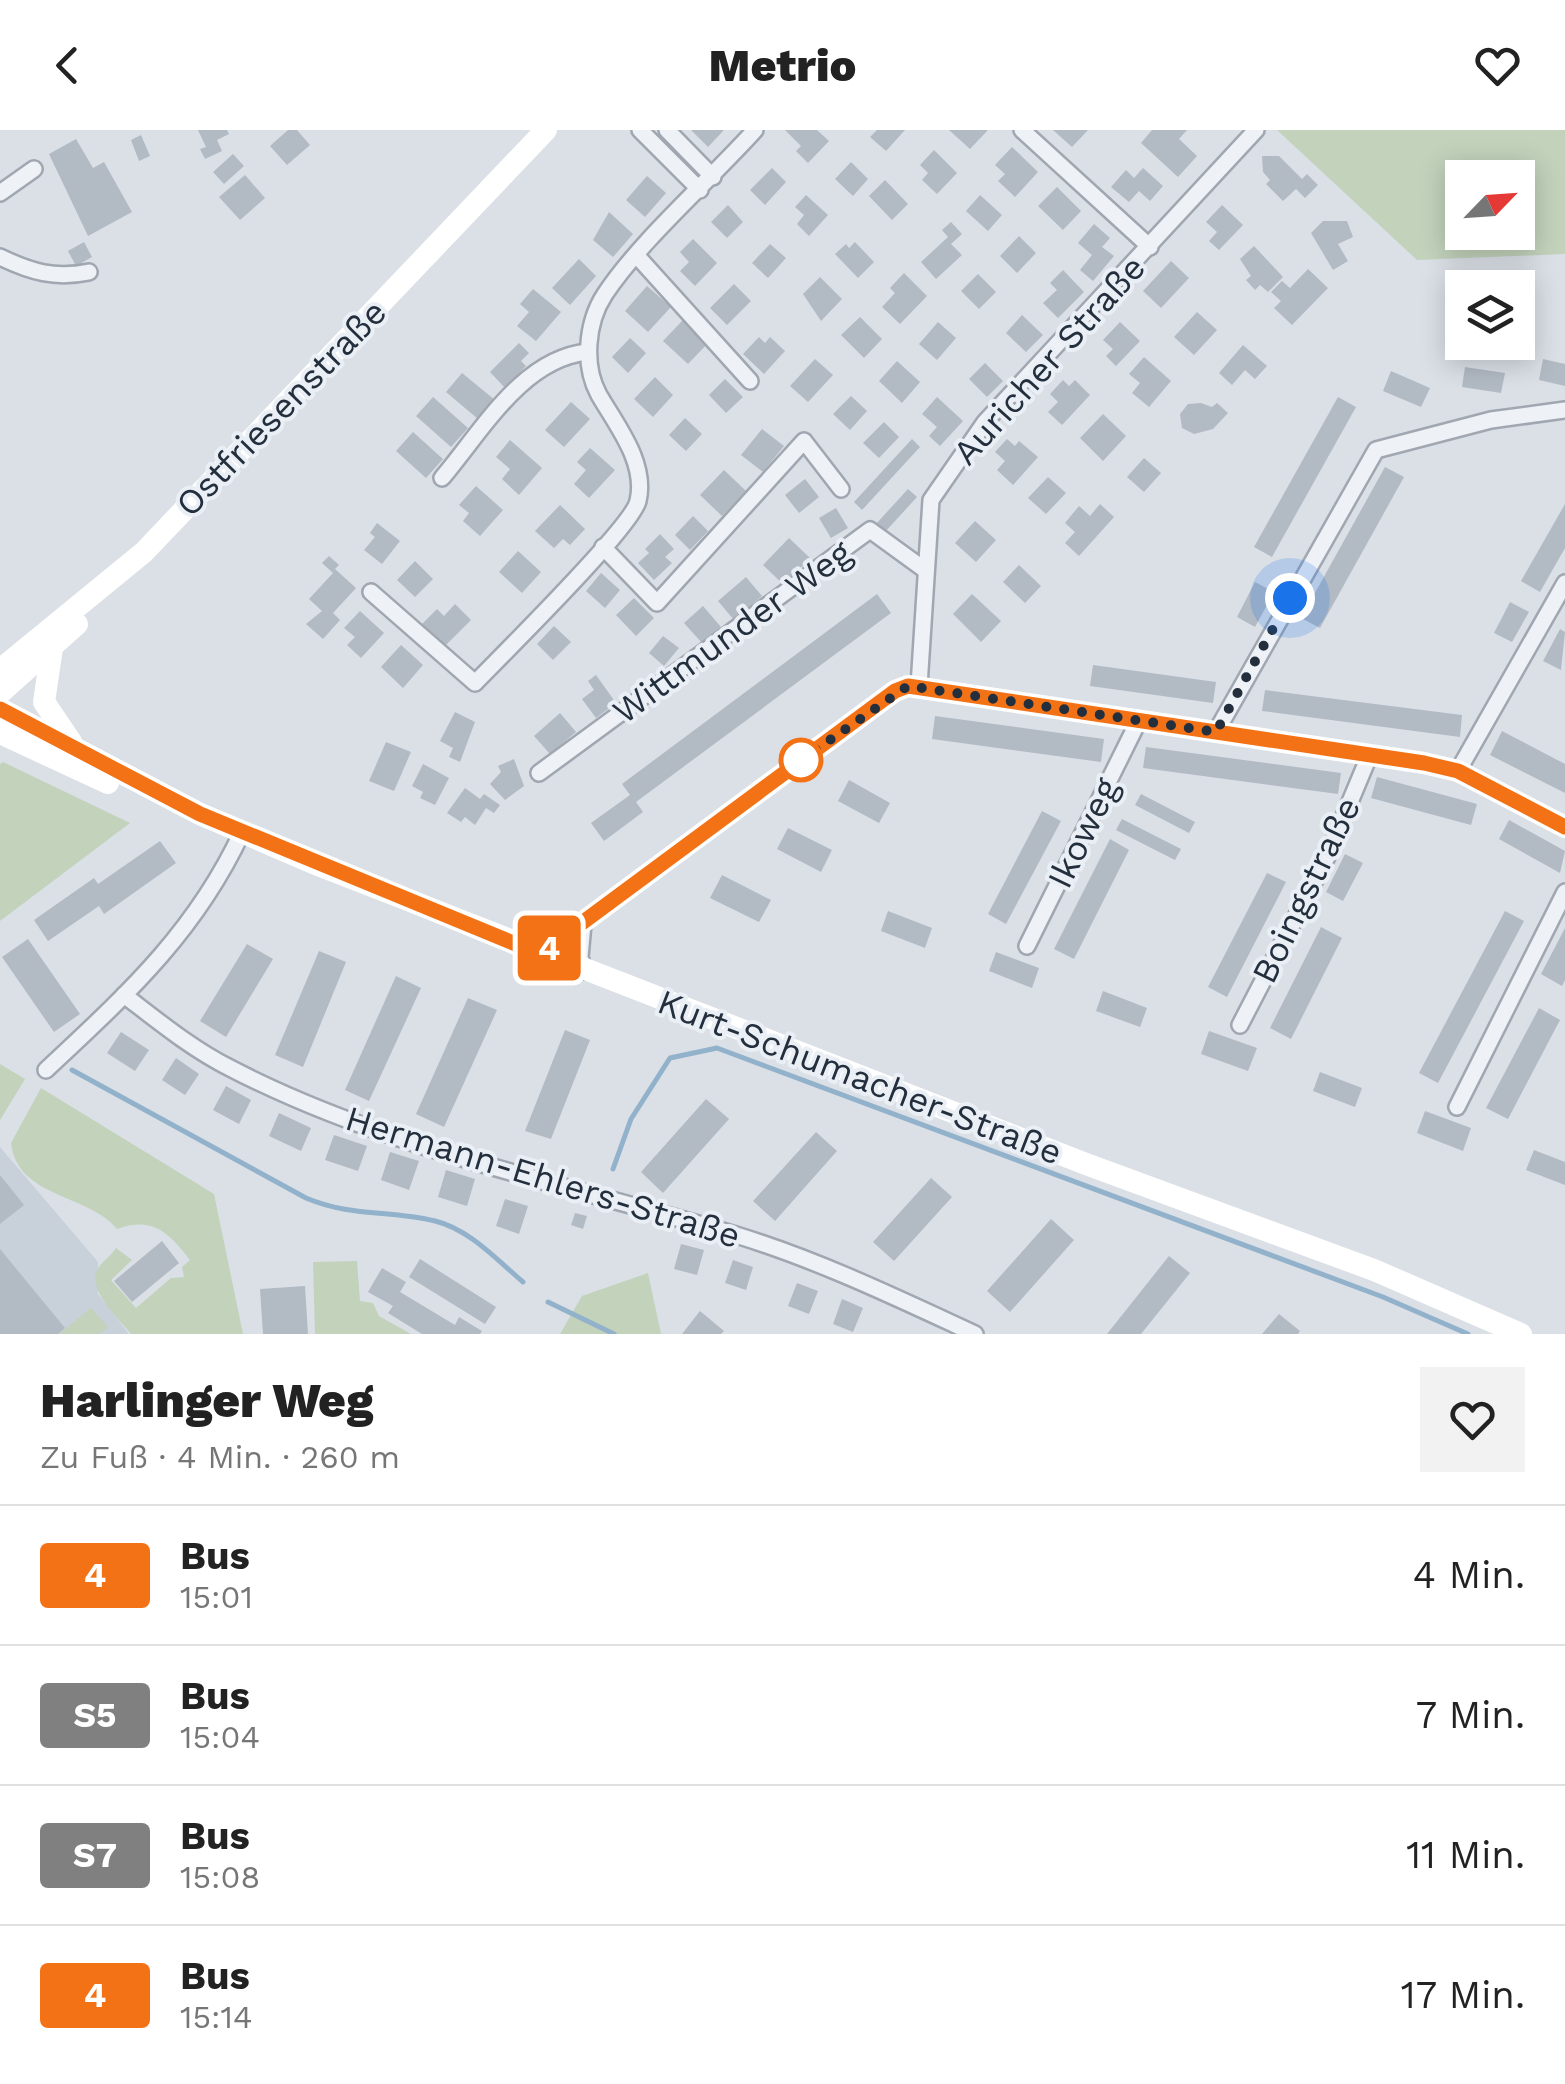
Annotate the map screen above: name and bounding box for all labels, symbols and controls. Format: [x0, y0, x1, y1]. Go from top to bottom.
icon: back [40, 38, 95, 93]
icon: heart [1470, 38, 1525, 93]
text: Metrio [709, 39, 856, 92]
north arrow [1445, 160, 1535, 250]
map controls [1445, 160, 1535, 360]
street label: Auricher Straße [944, 247, 1154, 473]
button: layers [1445, 270, 1535, 360]
street label: Ostfriesenstraße [167, 291, 395, 525]
street label: Wittmunder Weg [605, 531, 860, 733]
your location [1265, 573, 1315, 623]
unlabelled marker [780, 739, 822, 781]
street label: Ikoweg [1038, 771, 1128, 895]
street label: Boingstraße [1243, 790, 1369, 990]
line badge: 4 [516, 916, 582, 980]
text: 4 [538, 927, 560, 969]
street label: Kurt-Schumacher-Straße [652, 980, 1068, 1174]
street label: Hermann-Ehlers-Straße [341, 1097, 745, 1257]
button: heart [1420, 1367, 1525, 1472]
text: Harlinger Weg [40, 1372, 373, 1429]
text: Zu Fuß · 4 Min. · 260 m [40, 1438, 400, 1476]
text: Bus [180, 1534, 250, 1578]
text: 4 Min. [1413, 1553, 1525, 1597]
text: 4 [84, 1554, 106, 1596]
text: 15:01 [180, 1578, 253, 1616]
text: Bus [180, 1674, 250, 1718]
text: 7 Min. [1416, 1693, 1525, 1737]
text: S5 [74, 1694, 116, 1736]
text: 15:04 [180, 1718, 260, 1756]
text: Bus [180, 1814, 250, 1858]
text: 11 Min. [1406, 1833, 1525, 1877]
text: S7 [73, 1834, 117, 1876]
text: 15:08 [180, 1858, 260, 1896]
text: Bus [180, 1954, 250, 1998]
text: 17 Min. [1401, 1973, 1525, 2017]
text: 4 [84, 1974, 106, 2016]
text: 15:14 [180, 1998, 253, 2036]

